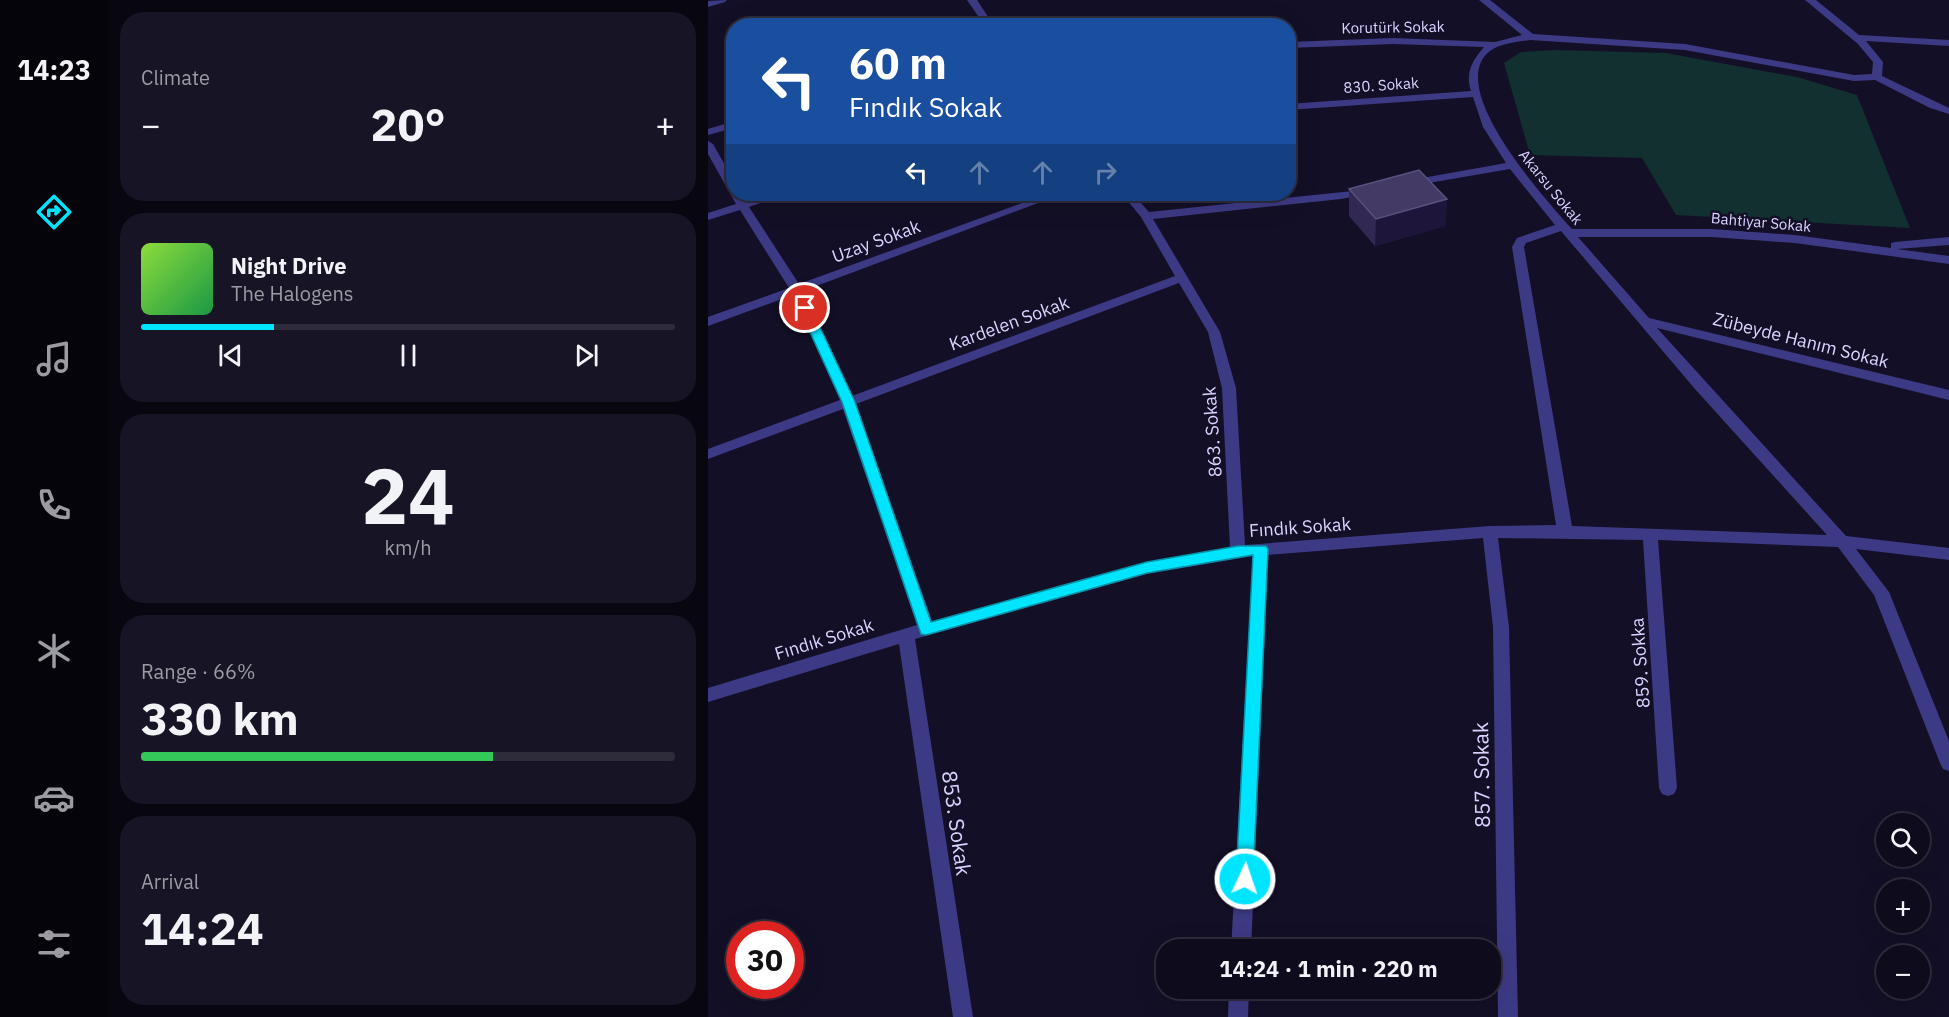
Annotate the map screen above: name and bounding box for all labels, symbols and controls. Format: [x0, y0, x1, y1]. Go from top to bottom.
street label: Korutürk Sokak [1341, 17, 1445, 37]
text: 60 m [849, 36, 947, 91]
icon: left [750, 42, 828, 120]
text: 14:23 [17, 52, 91, 87]
text: Climate [141, 64, 210, 91]
street label: 830. Sokak [1343, 73, 1419, 97]
text: Fındık Sokak [849, 89, 1002, 124]
text: 20° [370, 95, 446, 153]
text: − [141, 103, 161, 146]
text: + [655, 103, 675, 146]
street label: Akarsu Sokak [1515, 146, 1587, 228]
icon: left [900, 156, 933, 189]
icon: ahead [963, 156, 996, 189]
icon: ahead [1026, 156, 1059, 189]
icon: right [1089, 156, 1122, 189]
icon: directions [33, 191, 75, 233]
street label: Bahtiyar Sokak [1710, 208, 1812, 236]
street label: Uzay Sokak [829, 214, 924, 268]
text: Night Drive [231, 251, 347, 280]
text: The Halogens [231, 280, 353, 307]
pin [779, 282, 830, 333]
street label: Kardelen Sokak [946, 290, 1073, 355]
icon: arrive [788, 291, 821, 324]
street label: Zübeyde Hanım Sokak [1711, 307, 1892, 373]
icon: music [33, 338, 75, 380]
icon: previous [214, 339, 247, 372]
icon: pause [392, 339, 425, 372]
icon: next [570, 339, 603, 372]
street label: 863. Sokak [1197, 386, 1227, 478]
text: 24 [361, 444, 455, 545]
icon: phone [33, 484, 75, 526]
street label: Fındık Sokak [1248, 512, 1352, 542]
text: km/h [384, 534, 432, 561]
street label: Fındık Sokak [772, 613, 877, 665]
street label: 859. Sokka [1625, 617, 1655, 709]
icon: climate [33, 630, 75, 672]
text: Range · 66% [141, 658, 256, 685]
text: 330 km [141, 689, 299, 747]
street label: 857. Sokak [1466, 722, 1496, 828]
street label: 853. Sokak [936, 769, 978, 877]
icon: car [33, 777, 75, 819]
map controls [1876, 813, 1930, 999]
button: search [1876, 813, 1930, 867]
position arrow [1213, 847, 1277, 911]
text: Arrival [141, 868, 199, 895]
button: + [1876, 879, 1930, 933]
text: 14:24 [141, 899, 264, 957]
speed limit sign: 30 [726, 921, 804, 999]
icon: filters [33, 923, 75, 965]
button: − [1876, 945, 1930, 999]
text: 14:24 · 1 min · 220 m [1219, 954, 1438, 983]

